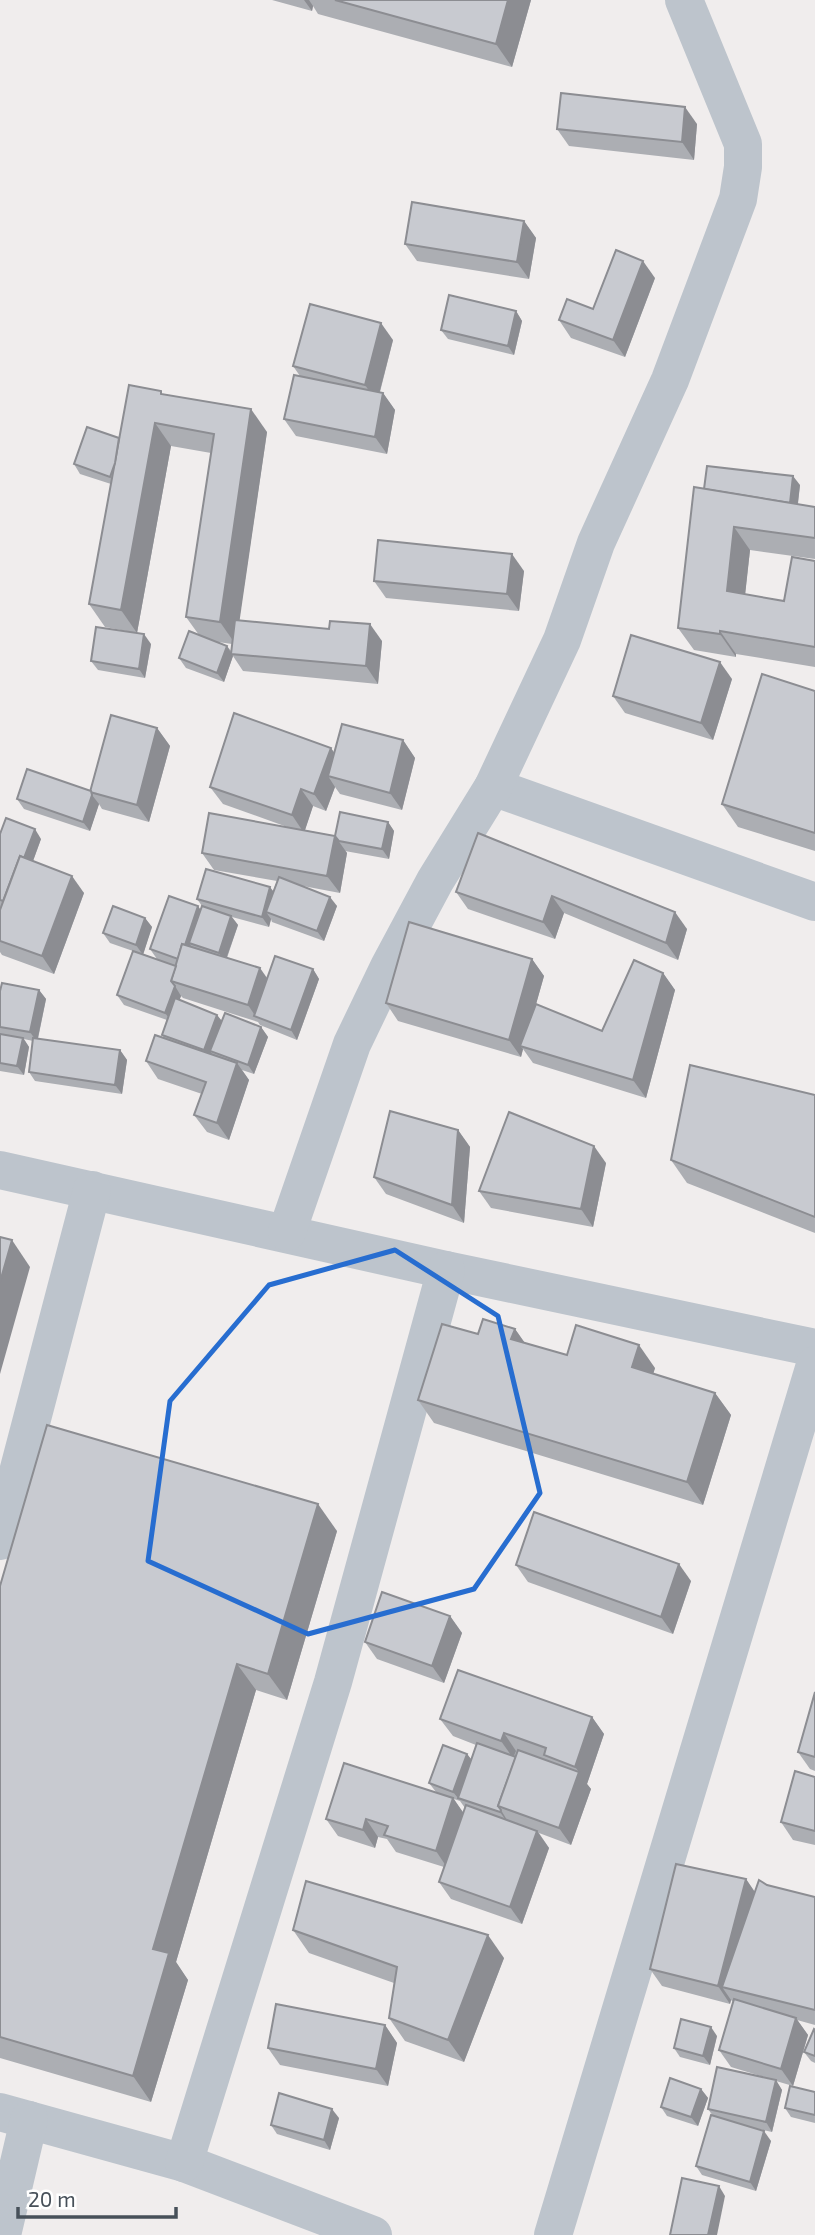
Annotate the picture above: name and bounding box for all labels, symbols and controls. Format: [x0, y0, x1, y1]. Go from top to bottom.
scale bar [18, 2176, 175, 2220]
text: 20 m [28, 2186, 76, 2211]

